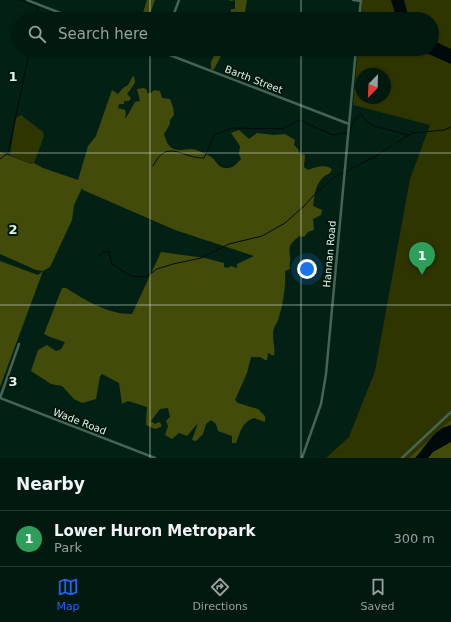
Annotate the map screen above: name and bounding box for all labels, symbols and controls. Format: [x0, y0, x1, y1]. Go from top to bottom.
search box [12, 12, 439, 56]
icon: search [26, 23, 48, 45]
text: Search here [58, 25, 148, 43]
street label: Barth Street [223, 63, 284, 96]
north arrow [355, 68, 391, 104]
text: 1 [8, 69, 18, 84]
street label: Hannan Road [321, 220, 338, 288]
text: 2 [8, 222, 18, 237]
pin: 1 [409, 242, 435, 275]
your location [297, 259, 317, 279]
text: 3 [8, 374, 18, 389]
street label: Wade Road [52, 406, 108, 437]
text: Nearby [16, 474, 85, 494]
text: Lower Huron Metropark [54, 522, 256, 540]
text: 1 [24, 531, 34, 546]
text: 300 m [393, 531, 435, 546]
text: Park [54, 540, 82, 555]
tab: Map [56, 576, 80, 613]
tab: Directions [192, 576, 248, 613]
tab: Saved [361, 576, 395, 613]

